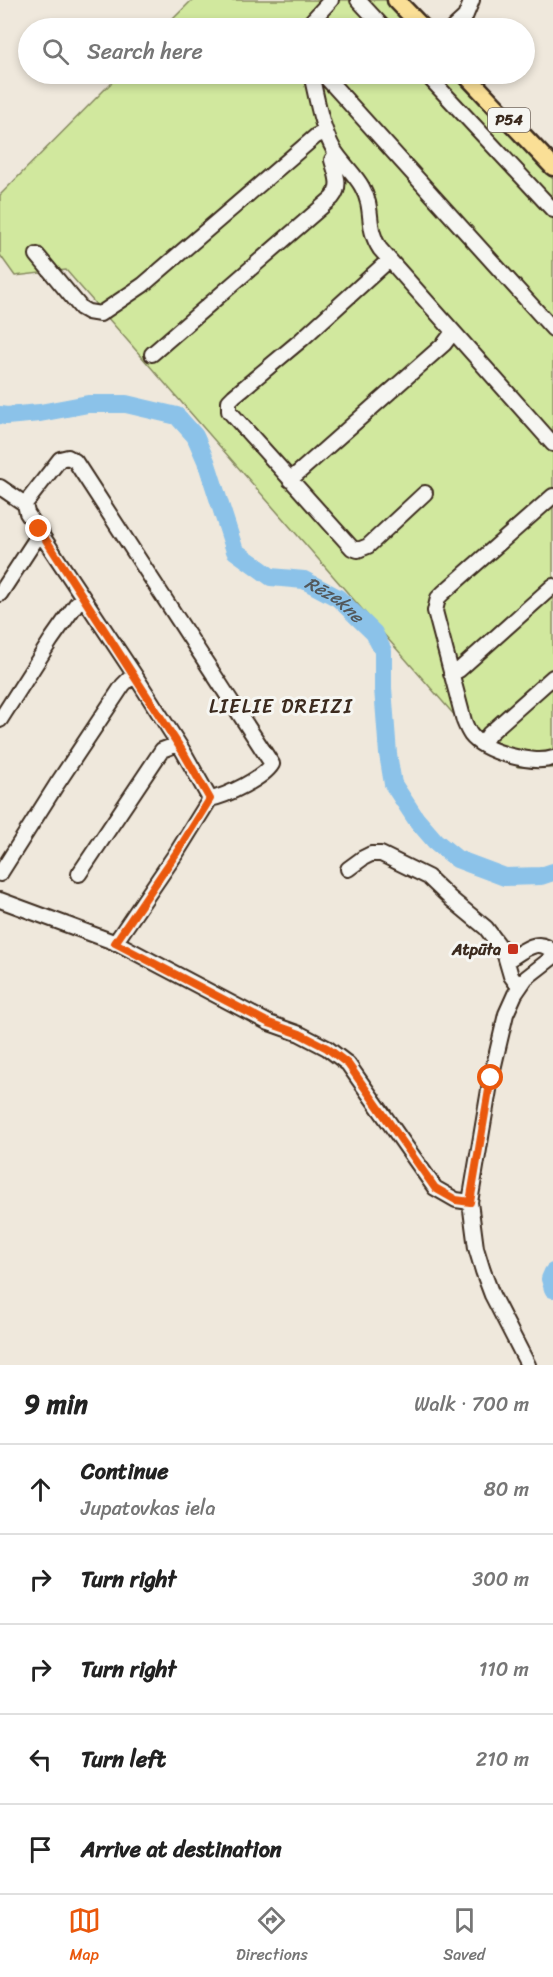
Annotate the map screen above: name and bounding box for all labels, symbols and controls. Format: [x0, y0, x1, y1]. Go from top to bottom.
search box [18, 18, 535, 84]
text: Search here [87, 32, 203, 71]
icon: search [39, 35, 72, 68]
road number: P54 [488, 108, 530, 132]
route end [25, 515, 51, 541]
water label: Rēzekne [299, 567, 373, 632]
district label: LIELIE DREIZI [209, 689, 353, 724]
place label: Atpūta [451, 935, 501, 964]
marker: Atpūta [506, 942, 520, 956]
route start [477, 1064, 503, 1090]
text: 9 min [24, 1381, 88, 1427]
text: Walk · 700 m [414, 1387, 529, 1422]
text: Continue [81, 1452, 169, 1491]
text: 80 m [484, 1472, 529, 1507]
icon: ahead [24, 1473, 57, 1506]
text: Jupatovkas iela [81, 1491, 216, 1526]
text: Turn right [81, 1560, 176, 1599]
text: 300 m [472, 1562, 529, 1597]
icon: right [24, 1563, 57, 1596]
text: Turn right [81, 1650, 176, 1689]
text: 110 m [479, 1652, 529, 1687]
icon: right [24, 1653, 57, 1686]
text: Turn left [81, 1740, 166, 1779]
text: 210 m [476, 1742, 529, 1777]
icon: left [24, 1743, 57, 1776]
text: Arrive at destination [81, 1830, 282, 1869]
icon: arrive [24, 1833, 57, 1866]
tab: Map [68, 1904, 101, 1969]
tab: Directions [236, 1904, 308, 1969]
tab: Saved [443, 1904, 485, 1969]

